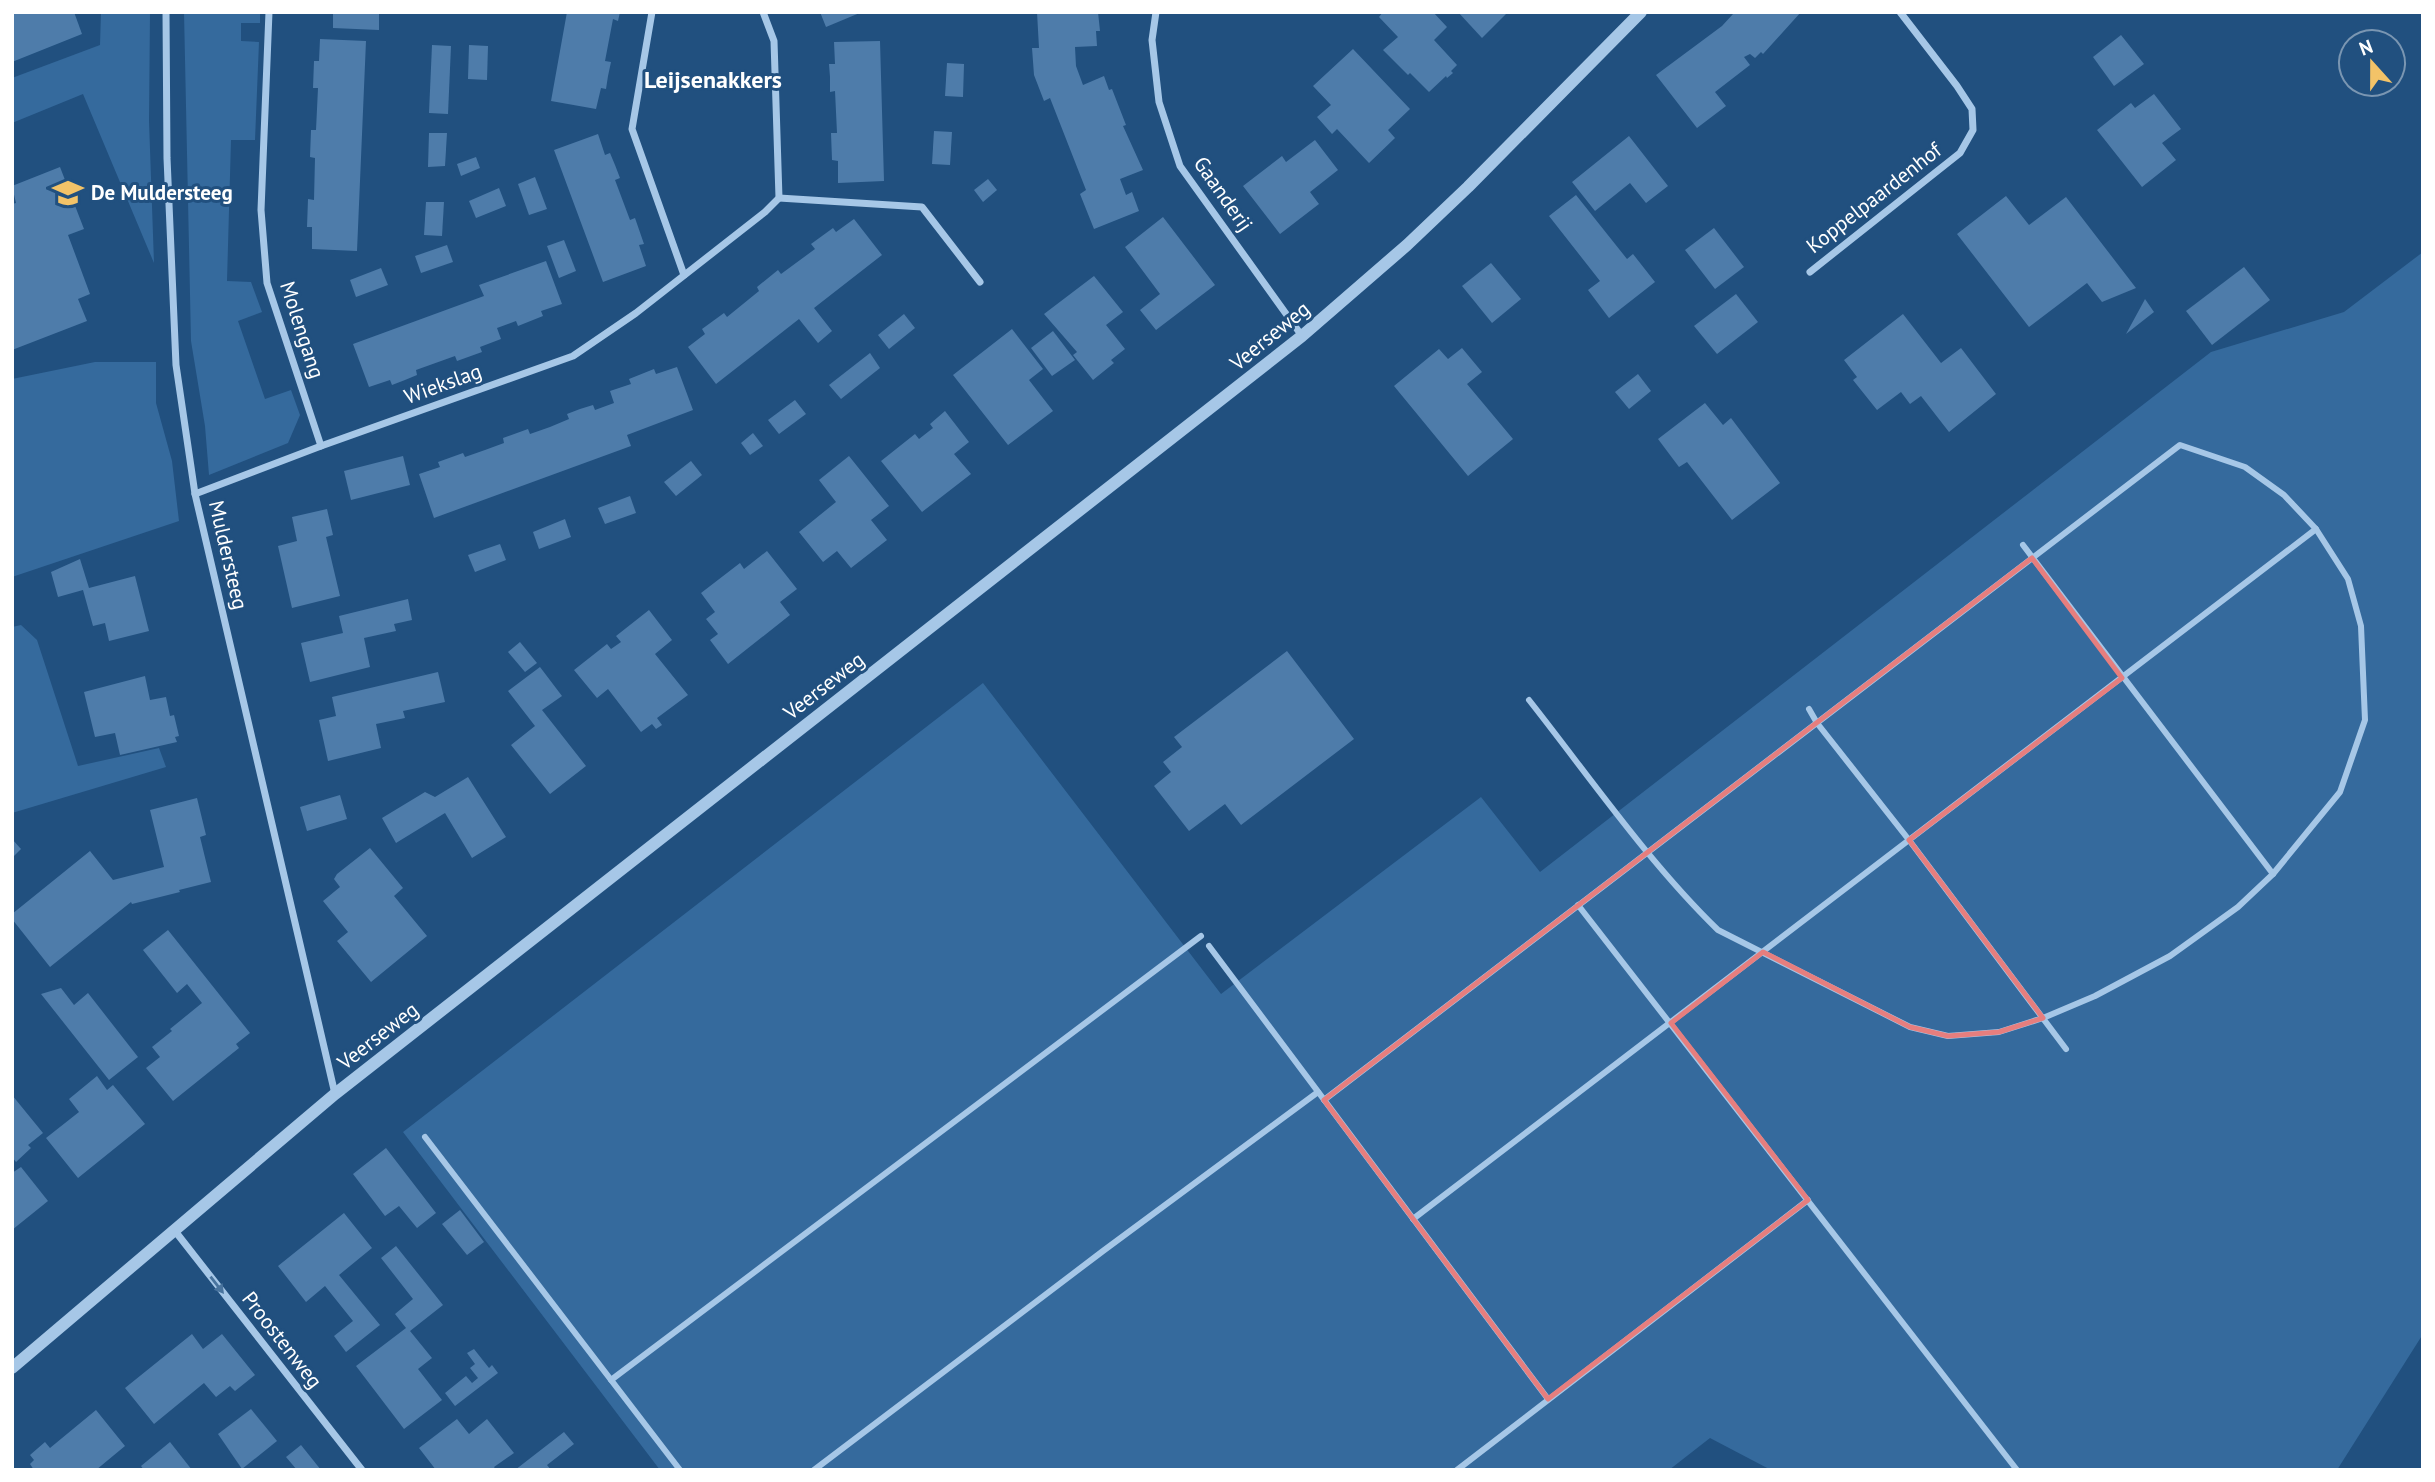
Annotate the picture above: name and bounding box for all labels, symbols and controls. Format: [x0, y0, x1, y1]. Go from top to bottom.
north arrow [2337, 28, 2407, 98]
text: N [2356, 34, 2376, 61]
district label: Leijsenakkers [644, 64, 782, 95]
street label: Koppelpaardenhof [1801, 136, 1948, 259]
street label: Gaanderij [1188, 151, 1259, 236]
school or university icon: De Muldersteeg [51, 176, 85, 210]
place label: De Muldersteeg [91, 179, 233, 206]
street label: Molengang [274, 278, 331, 382]
street label: Veerseweg [1223, 295, 1315, 377]
street label: Wiekslag [400, 357, 485, 410]
street label: Muldersteeg [203, 498, 254, 612]
street label: Veerseweg [777, 646, 869, 726]
street label: Veerseweg [331, 996, 423, 1076]
one-way arrow [209, 1275, 224, 1293]
street label: Proostenweg [236, 1286, 329, 1393]

